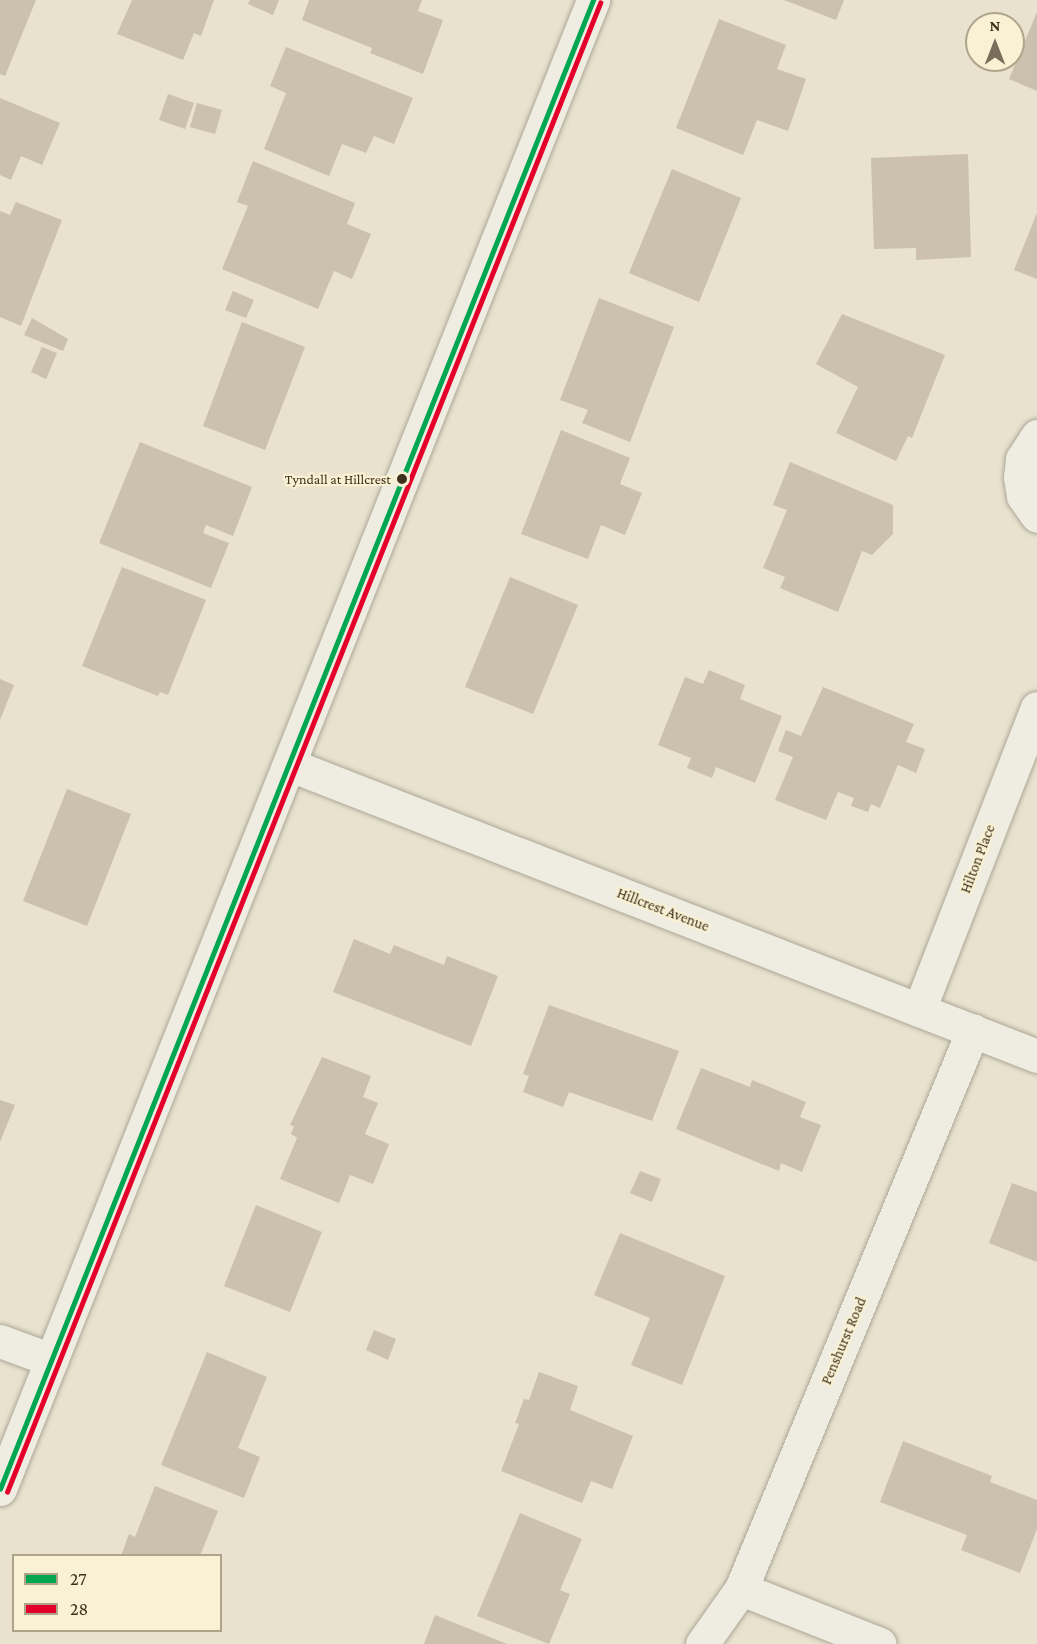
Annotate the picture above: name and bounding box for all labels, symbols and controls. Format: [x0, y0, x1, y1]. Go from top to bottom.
north arrow [965, 12, 1025, 72]
text: N [990, 17, 1000, 34]
place label: Tyndall at Hillcrest [285, 471, 391, 487]
marker: Tyndall at Hillcrest [396, 473, 408, 485]
street label: Hilton Place [957, 822, 999, 896]
street label: Hillcrest Avenue [614, 884, 712, 936]
street label: Penshurst Road [818, 1295, 870, 1387]
legend [12, 1554, 222, 1632]
text: 27 [70, 1569, 87, 1589]
text: 28 [70, 1599, 88, 1619]

